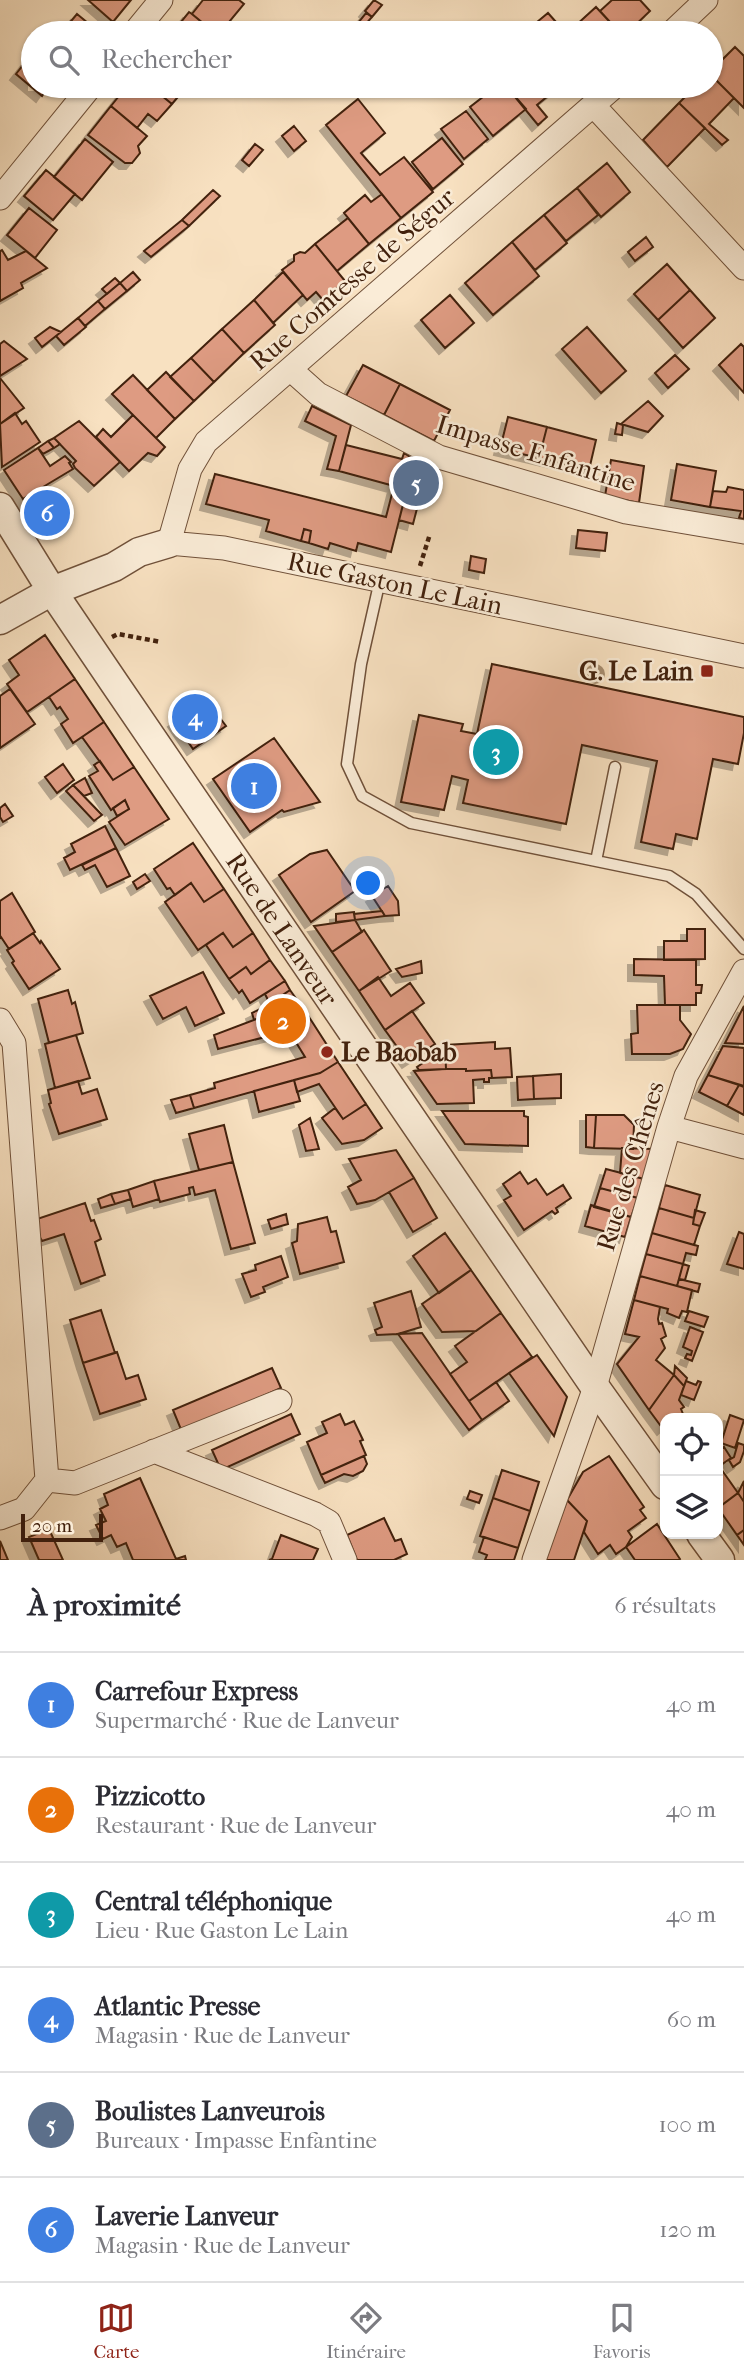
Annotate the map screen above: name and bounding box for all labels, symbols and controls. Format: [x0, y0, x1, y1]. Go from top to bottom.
search box [21, 21, 723, 98]
icon: search [45, 41, 83, 79]
text: Rechercher [101, 44, 232, 75]
street label: Rue Comtesse de Ségur [243, 182, 461, 377]
street label: Impasse Enfantine [432, 408, 639, 499]
pin: 5 [393, 457, 439, 509]
pin: 6 [24, 487, 70, 539]
street label: Rue Gaston Le Lain [284, 546, 505, 621]
place label: G. Le Lain [579, 656, 694, 687]
marker: G. Le Lain [699, 663, 715, 679]
pin: 4 [172, 691, 218, 743]
pin: 3 [473, 726, 519, 778]
pin: 1 [231, 760, 277, 812]
street label: Rue de Lanveur [219, 847, 344, 1012]
your location [351, 866, 385, 900]
pin: 2 [260, 995, 306, 1047]
place label: Le Baobab [341, 1037, 457, 1068]
marker: Le Baobab [319, 1044, 335, 1060]
street label: Rue des Chênes [590, 1077, 671, 1255]
map controls [660, 1413, 723, 1539]
button: locate [660, 1413, 723, 1476]
button: layers [660, 1476, 723, 1539]
scale bar [21, 1511, 103, 1543]
text: 20 m [32, 1515, 72, 1537]
text: À proximité [28, 1588, 181, 1623]
text: 6 résultats [614, 1592, 716, 1619]
text: Carrefour Express [95, 1676, 298, 1707]
text: 1 [47, 1691, 55, 1718]
text: 40 m [666, 1691, 716, 1718]
text: Supermarché · Rue de Lanveur [95, 1707, 399, 1734]
text: Pizzicotto [95, 1781, 205, 1812]
text: 2 [45, 1796, 57, 1823]
text: 40 m [666, 1796, 716, 1823]
text: Restaurant · Rue de Lanveur [95, 1812, 376, 1839]
text: Central téléphonique [95, 1886, 332, 1917]
text: 3 [46, 1901, 56, 1928]
text: 40 m [666, 1901, 716, 1928]
text: Lieu · Rue Gaston Le Lain [95, 1917, 348, 1944]
text: Atlantic Presse [95, 1991, 260, 2022]
text: 4 [44, 2006, 58, 2033]
text: 60 m [667, 2006, 716, 2033]
text: Magasin · Rue de Lanveur [95, 2022, 350, 2049]
text: Boulistes Lanveurois [95, 2096, 325, 2127]
text: 5 [46, 2111, 56, 2138]
text: 100 m [658, 2111, 716, 2138]
text: Bureaux · Impasse Enfantine [95, 2127, 377, 2154]
text: Laverie Lanveur [95, 2201, 278, 2232]
text: 6 [45, 2216, 57, 2243]
text: 120 m [659, 2216, 716, 2243]
text: Magasin · Rue de Lanveur [95, 2232, 350, 2259]
tab: Carte [93, 2299, 139, 2363]
tab: Itinéraire [326, 2299, 406, 2363]
tab: Favoris [593, 2299, 651, 2363]

